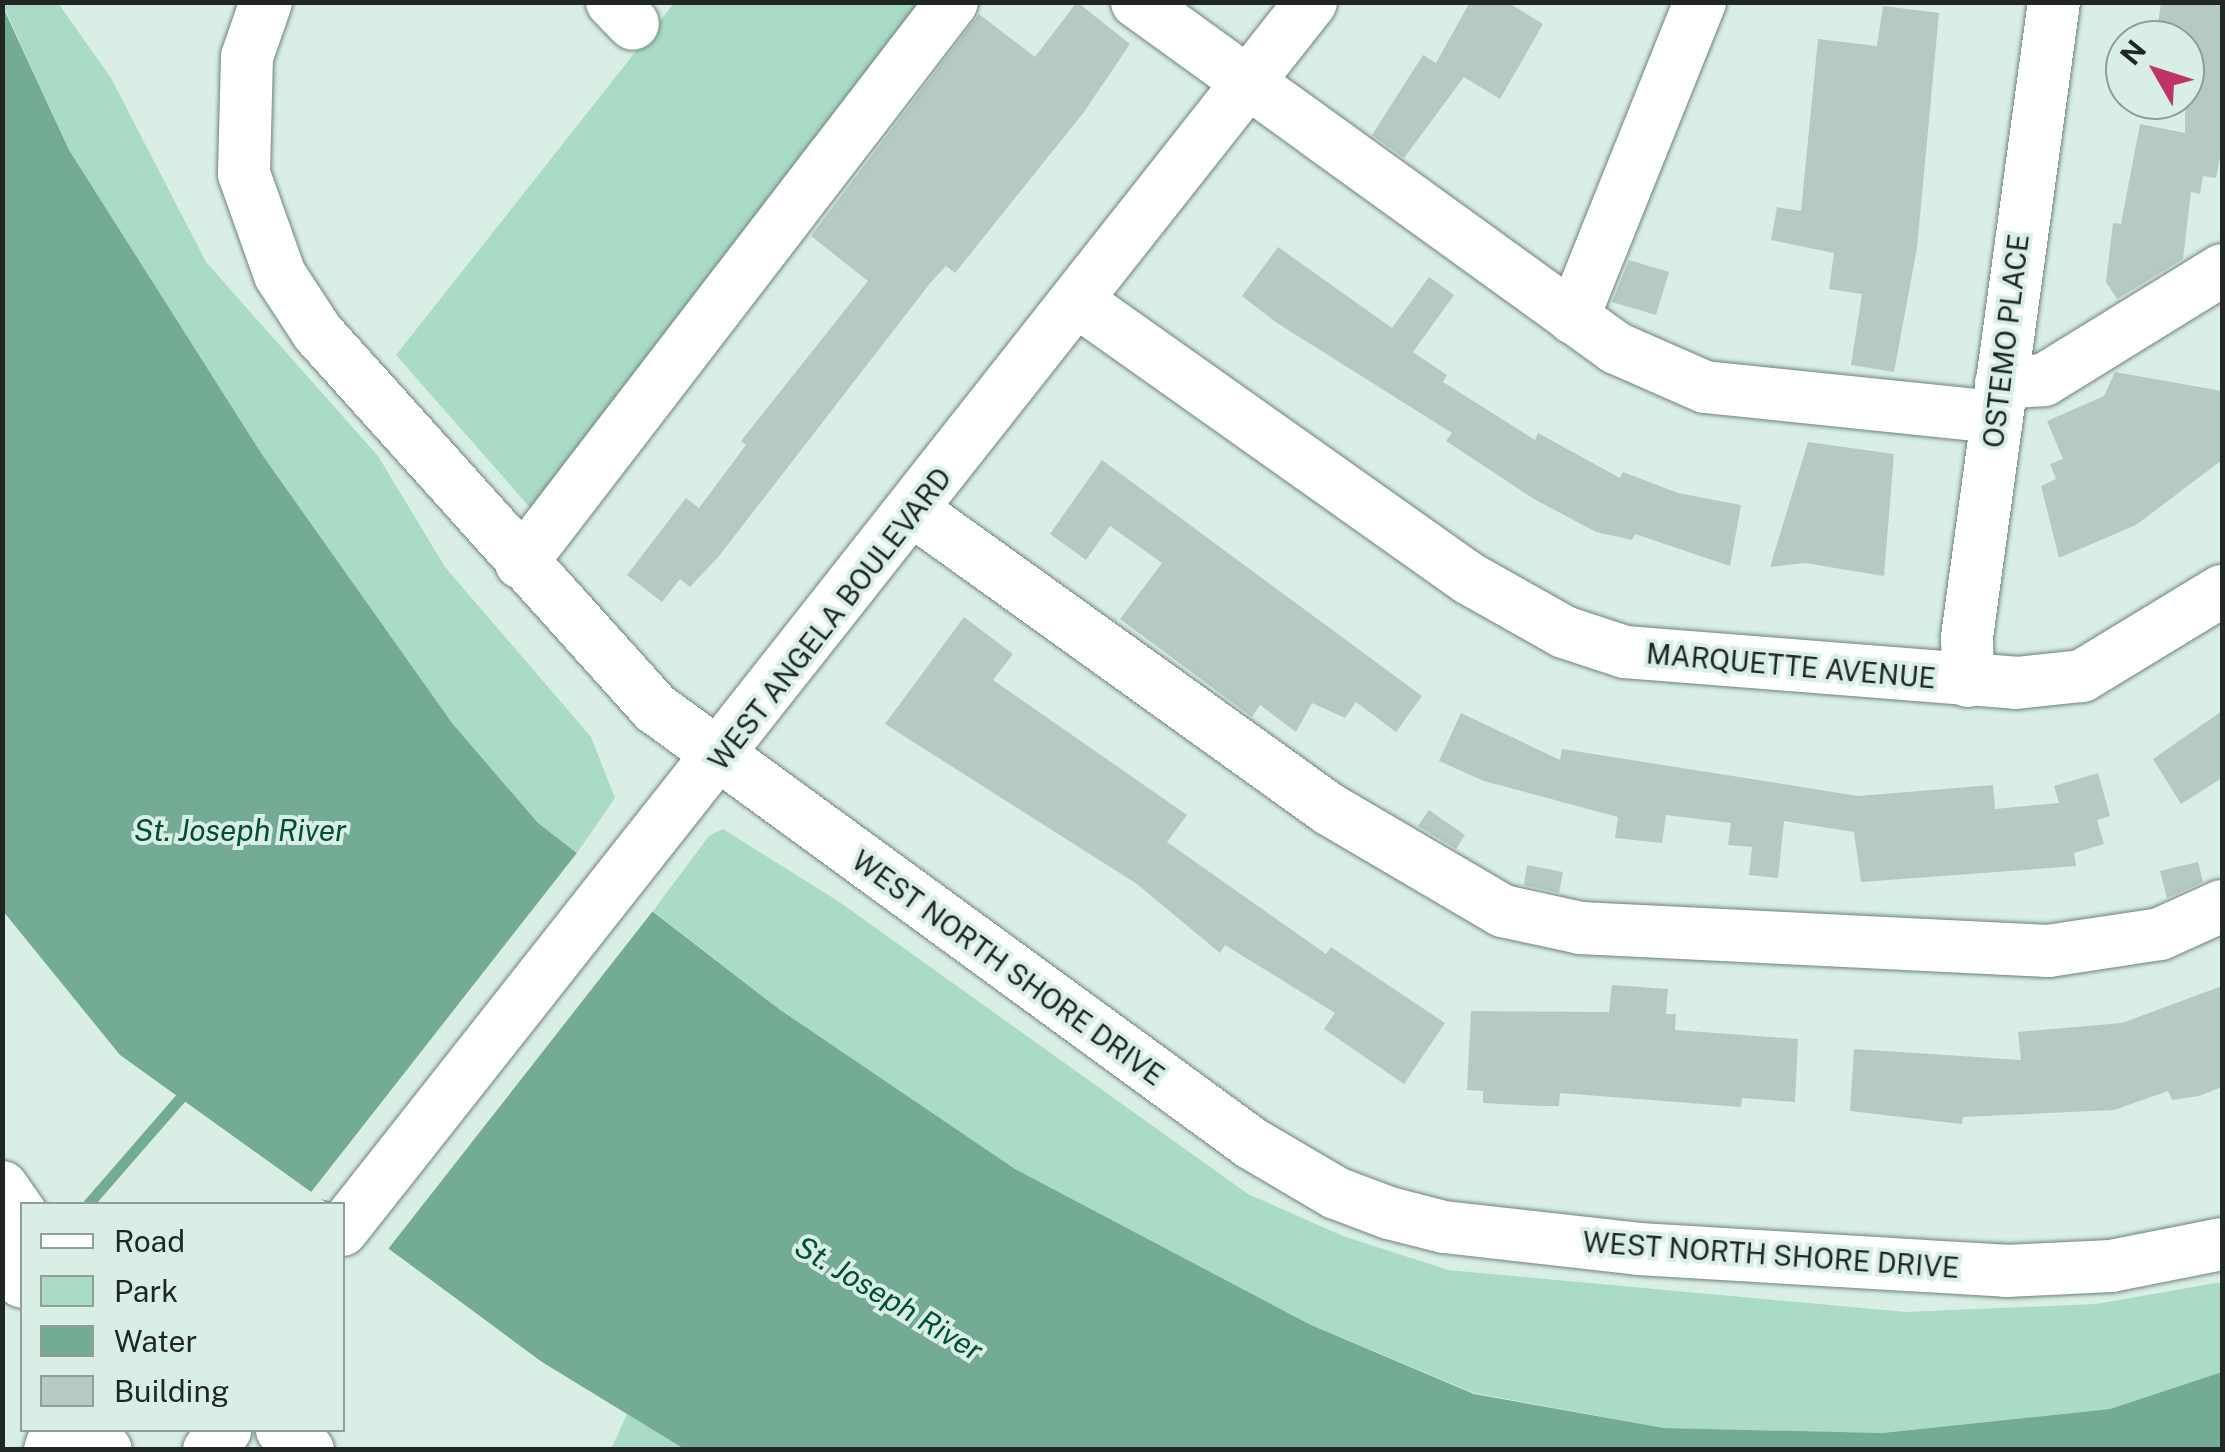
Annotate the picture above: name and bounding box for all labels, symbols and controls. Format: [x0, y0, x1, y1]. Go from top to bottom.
north arrow [2105, 20, 2205, 120]
text: N [2113, 33, 2153, 71]
street label: OSTEMO PLACE [1976, 232, 2036, 450]
street label: WEST ANGELA BOULEVARD [702, 461, 958, 777]
street label: MARQUETTE AVENUE [1645, 637, 1937, 695]
water label: St. Joseph River [134, 812, 346, 848]
street label: WEST NORTH SHORE DRIVE [845, 844, 1171, 1092]
legend [20, 1202, 345, 1432]
text: Road [114, 1223, 185, 1259]
street label: WEST NORTH SHORE DRIVE [1582, 1225, 1960, 1285]
water label: St. Joseph River [788, 1228, 990, 1368]
text: Park [114, 1273, 178, 1309]
text: Water [114, 1323, 197, 1359]
text: Building [114, 1373, 229, 1409]

